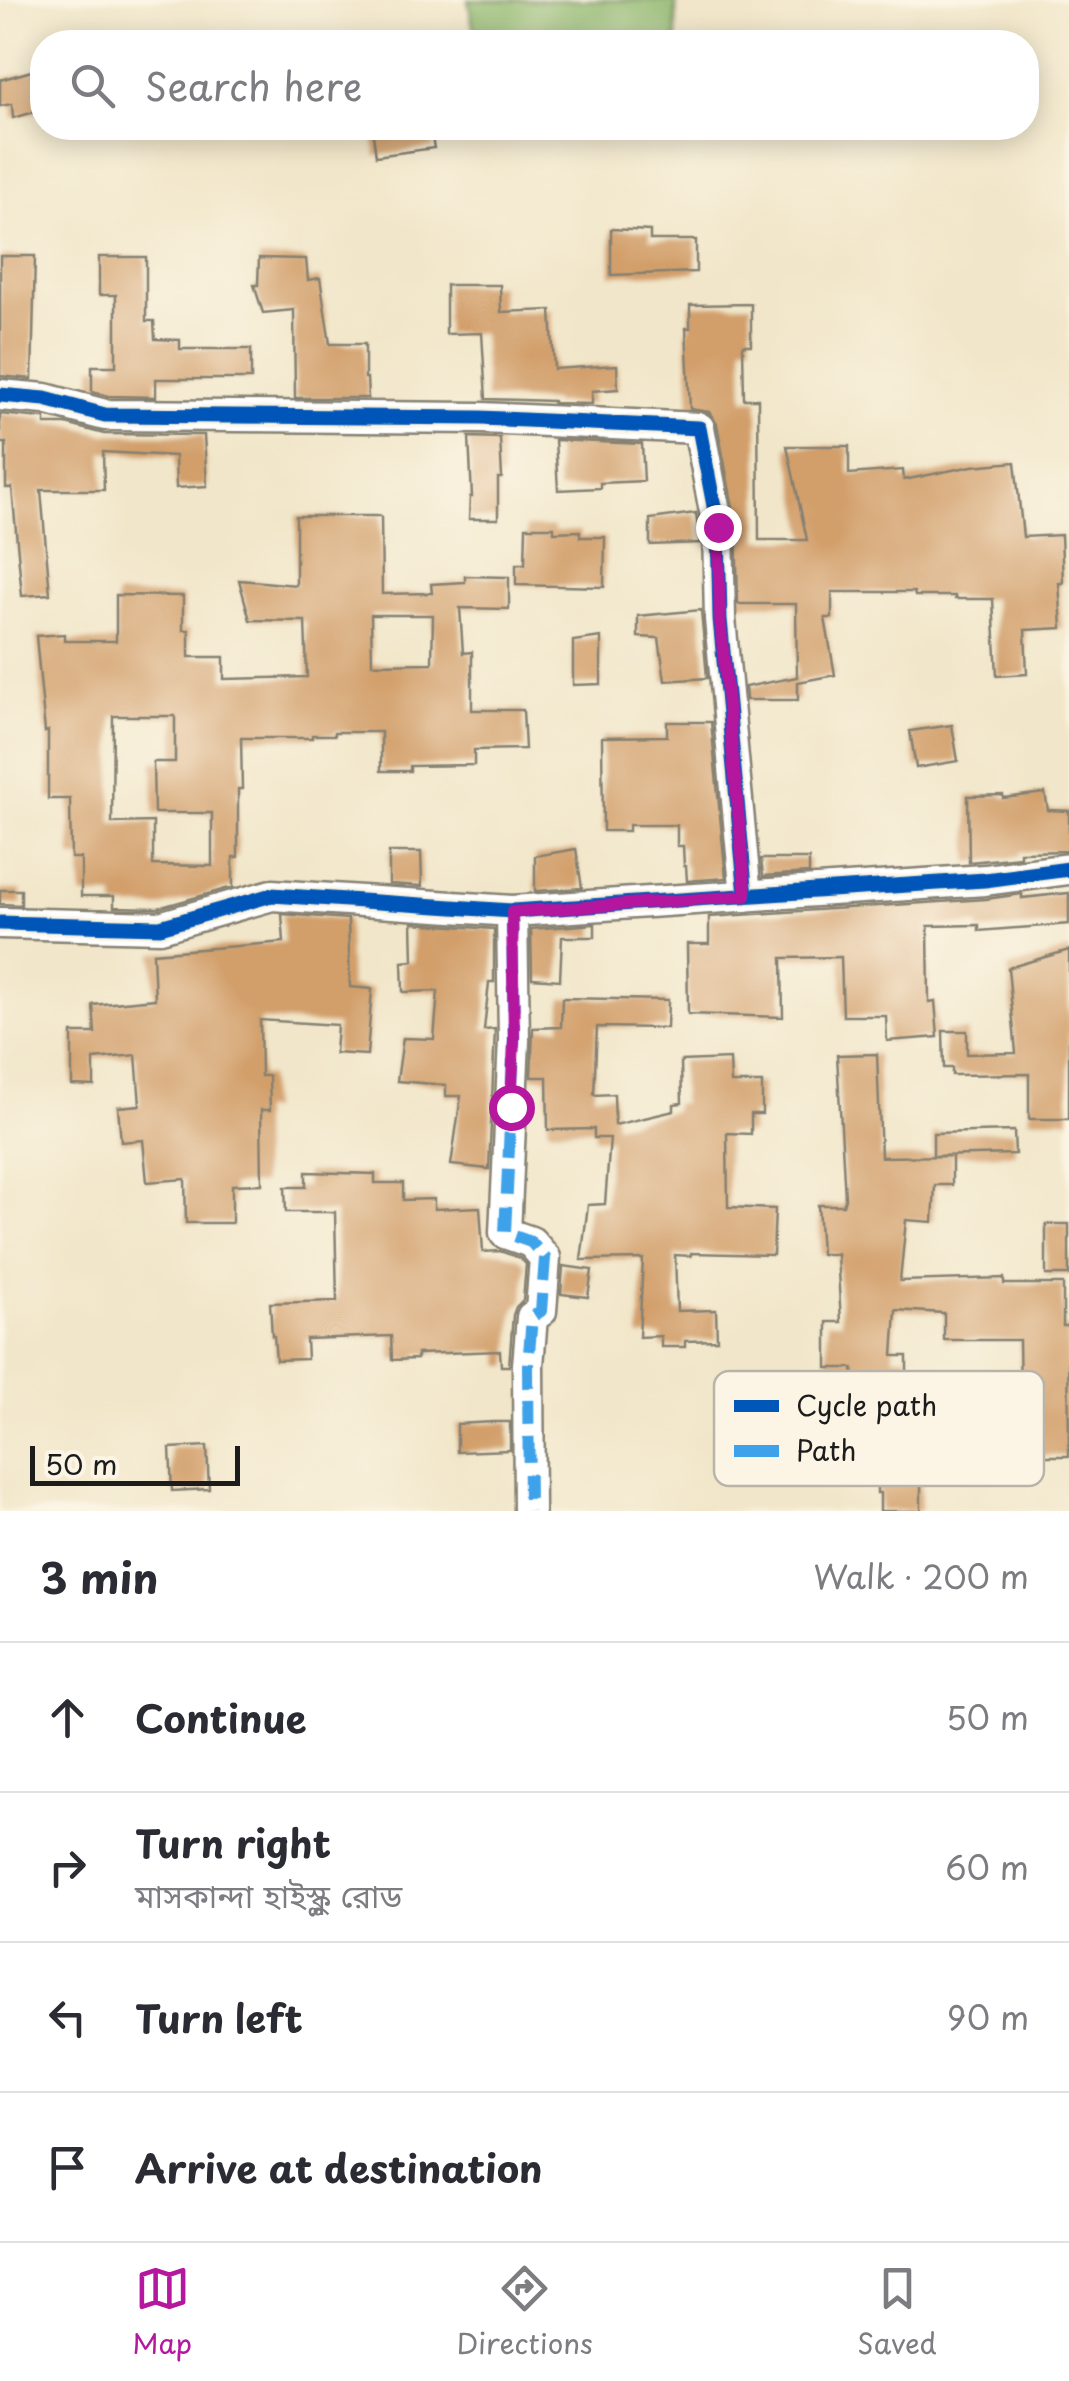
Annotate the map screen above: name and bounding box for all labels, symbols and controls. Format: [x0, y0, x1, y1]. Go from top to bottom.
search box [30, 30, 1039, 140]
text: Search here [145, 57, 362, 114]
icon: search [65, 58, 120, 113]
route end [696, 505, 742, 551]
route start [489, 1085, 535, 1131]
legend [714, 1371, 1044, 1486]
text: Cycle path [796, 1383, 937, 1426]
text: Path [796, 1428, 856, 1471]
scale bar [30, 1441, 240, 1486]
text: 50 m [45, 1442, 118, 1485]
text: 3 min [40, 1545, 158, 1608]
text: Walk · 200 m [814, 1552, 1029, 1600]
text: Continue [135, 1689, 306, 1746]
icon: ahead [40, 1690, 95, 1745]
text: 50 m [946, 1693, 1029, 1741]
text: Turn right [135, 1814, 331, 1871]
icon: right [40, 1840, 95, 1895]
text: 60 m [945, 1843, 1029, 1891]
text: মাসকান্দা হাইস্কুল রোড [135, 1871, 402, 1919]
text: Turn left [135, 1989, 303, 2046]
icon: left [40, 1990, 95, 2045]
text: 90 m [947, 1993, 1029, 2041]
text: Arrive at destination [135, 2139, 543, 2196]
icon: arrive [40, 2140, 95, 2195]
tab: Map [132, 2261, 192, 2364]
tab: Directions [457, 2261, 593, 2364]
tab: Saved [857, 2261, 937, 2364]

